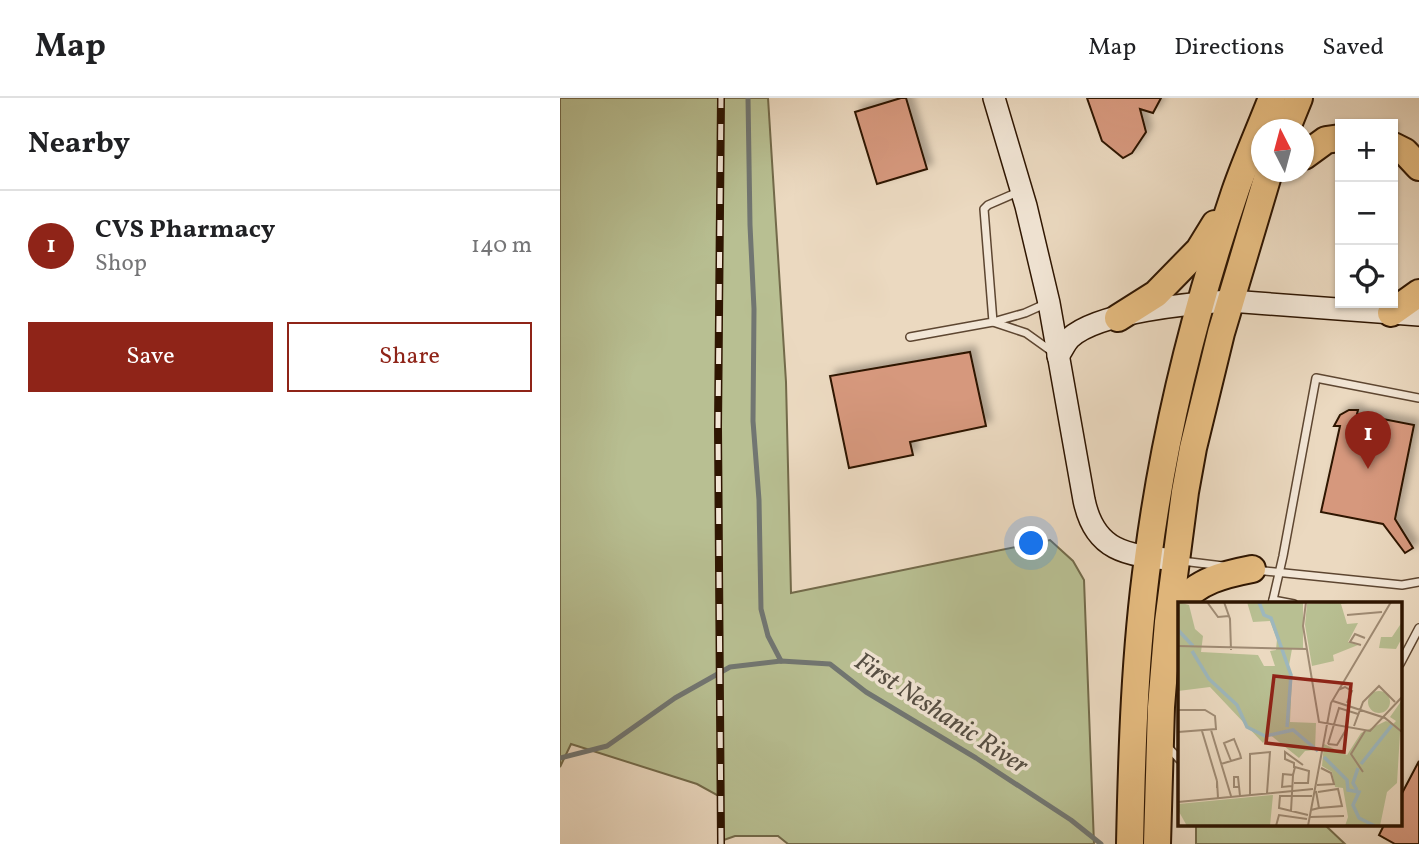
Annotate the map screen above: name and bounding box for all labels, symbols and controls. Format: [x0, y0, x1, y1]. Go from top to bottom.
text: Map [35, 25, 106, 71]
text: Map [1088, 31, 1136, 65]
text: Directions [1174, 31, 1284, 65]
text: Saved [1322, 31, 1384, 65]
north arrow [1251, 119, 1314, 182]
map controls [1335, 119, 1398, 308]
button: + [1335, 119, 1398, 182]
text: Nearby [28, 123, 130, 165]
button: − [1335, 182, 1398, 245]
text: CVS Pharmacy [95, 212, 275, 248]
text: 1 [46, 230, 56, 262]
text: 140 m [471, 230, 532, 262]
button: locate [1335, 245, 1398, 308]
text: Shop [95, 248, 147, 280]
button: Save [28, 322, 273, 392]
button: Share [287, 322, 532, 392]
pin: 1 [1345, 411, 1391, 469]
your location [1014, 526, 1048, 560]
inset map [1178, 602, 1402, 826]
water label: First Neshanic River [847, 644, 1035, 784]

